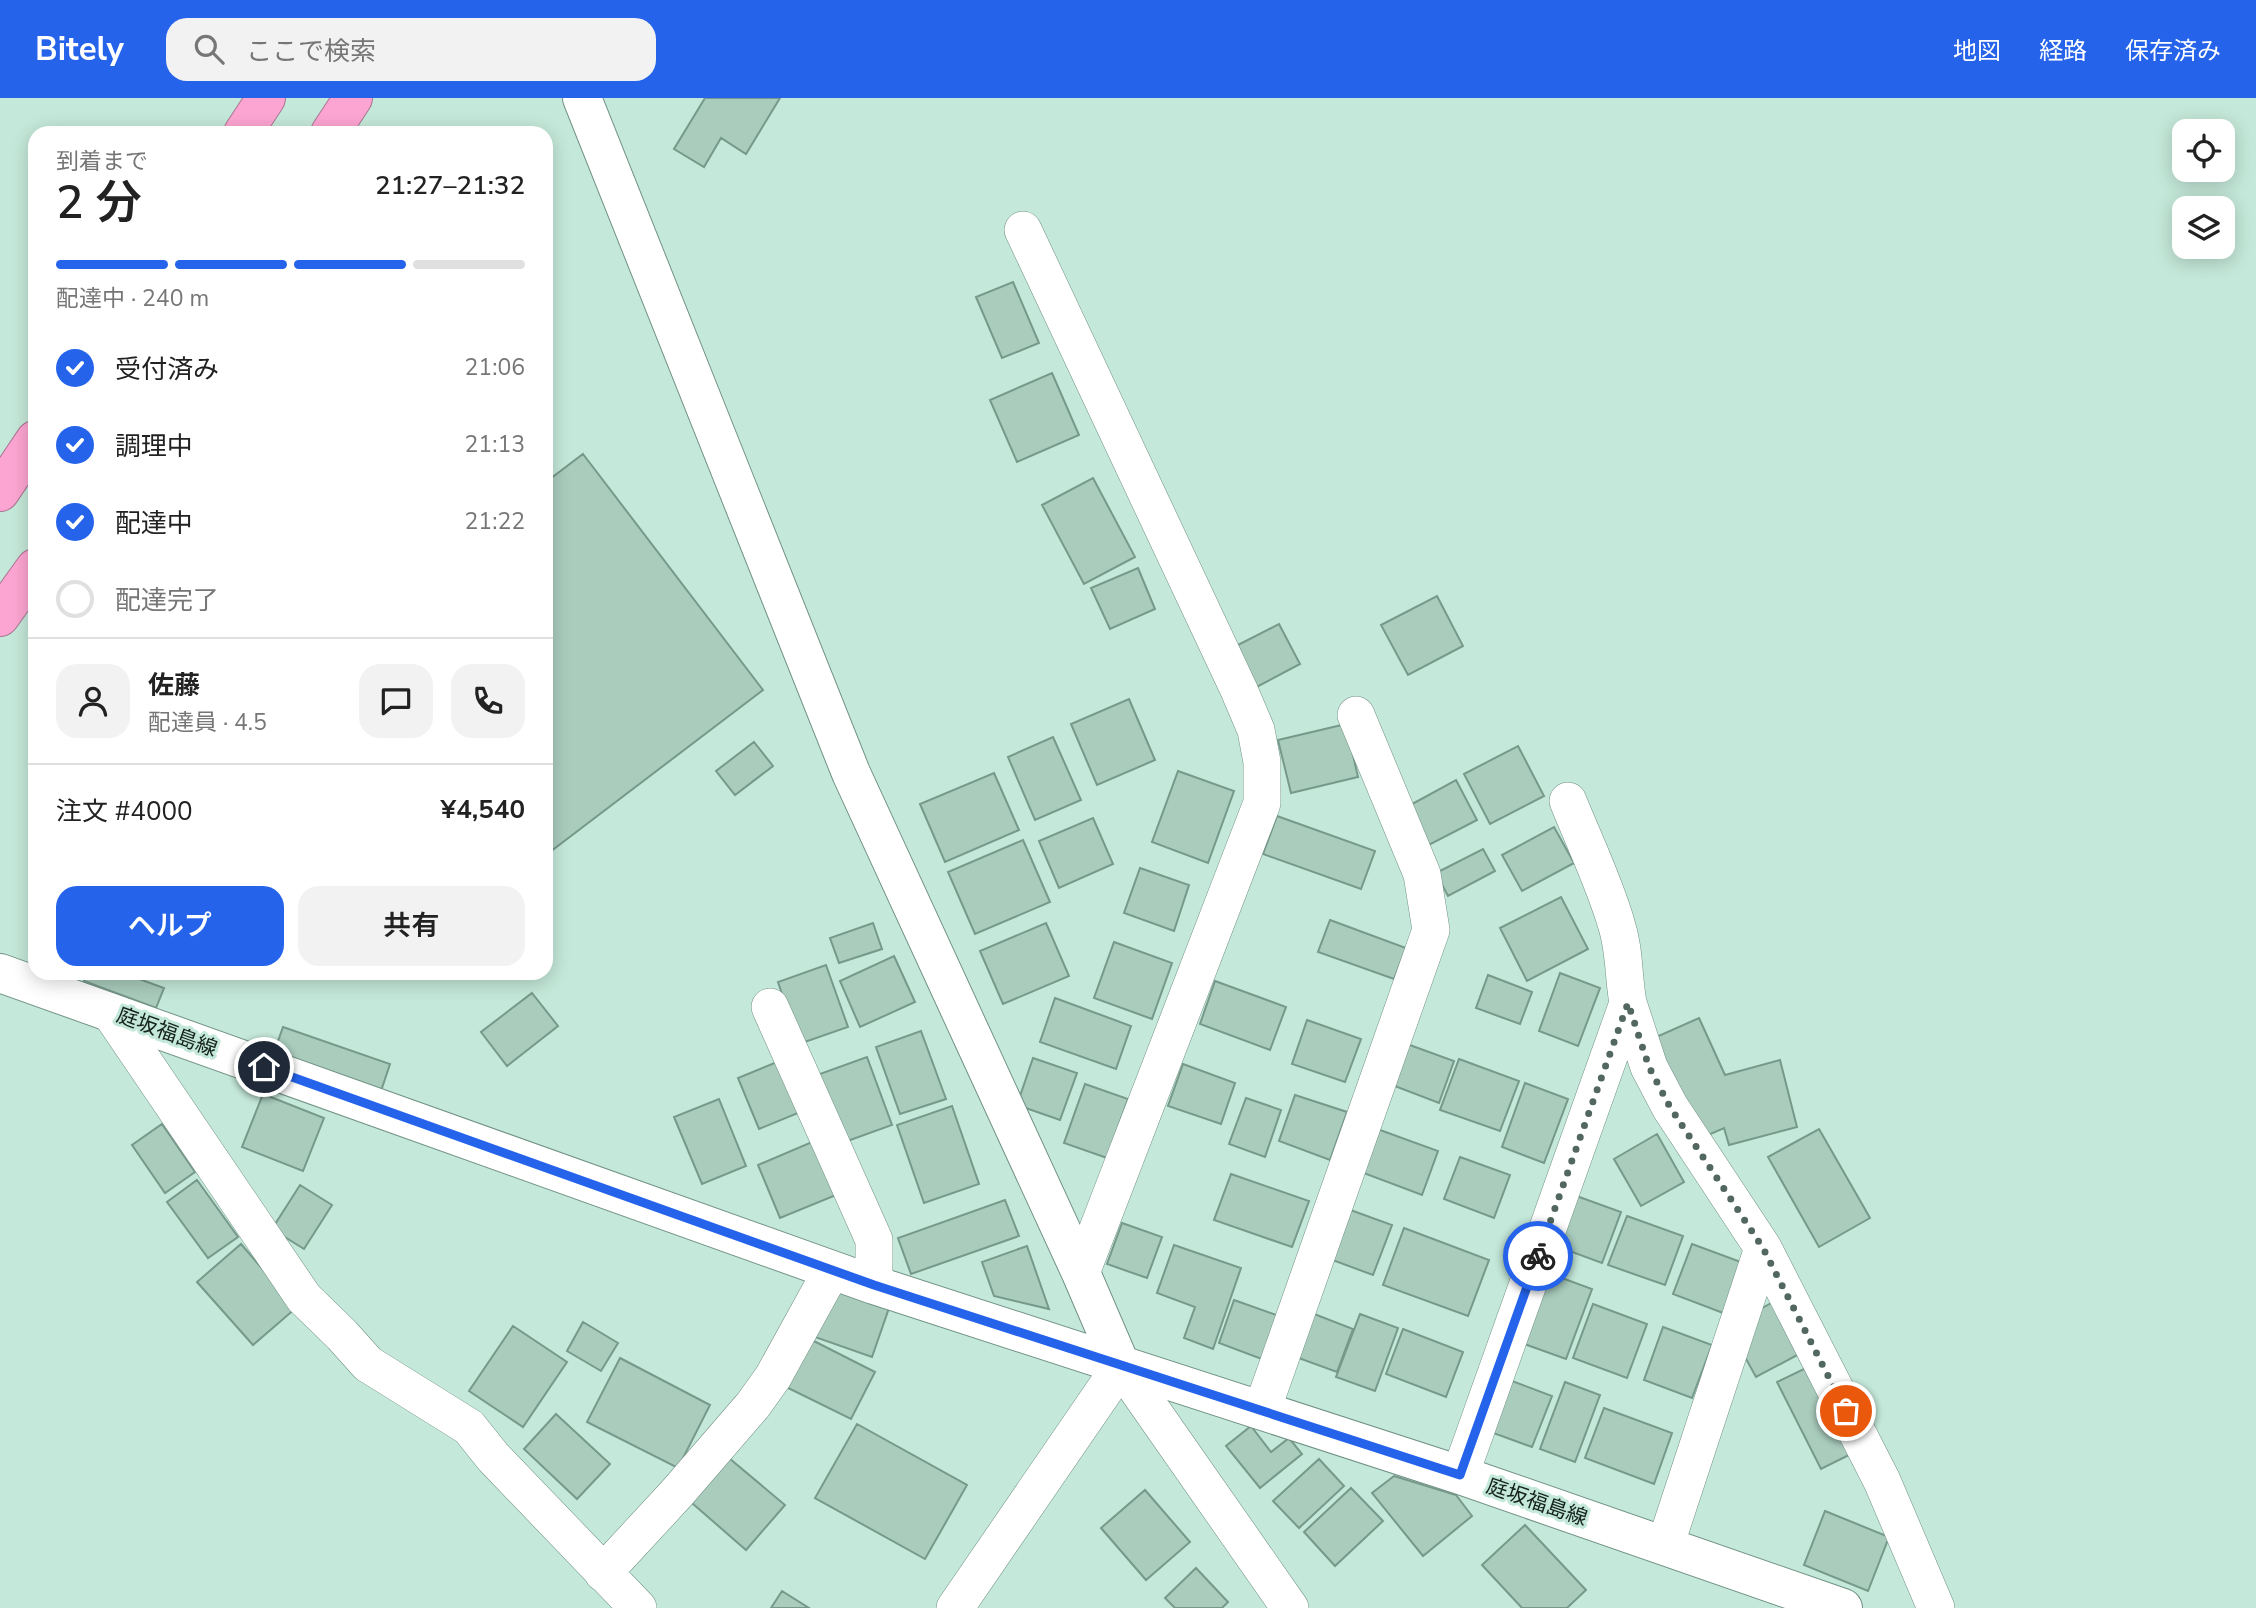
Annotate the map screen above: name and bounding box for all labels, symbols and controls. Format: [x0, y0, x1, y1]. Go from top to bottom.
search box [166, 18, 656, 81]
text: Bitely [35, 27, 124, 72]
icon: search [190, 30, 228, 68]
text: ここで検索 [246, 34, 376, 69]
text: 地図 [1953, 35, 2001, 67]
text: 経路 [2039, 35, 2087, 67]
text: 保存済み [2125, 35, 2221, 67]
map controls [2172, 119, 2235, 259]
button: locate [2172, 119, 2235, 182]
text: 到着まで [56, 146, 148, 177]
text: 21:27–21:32 [375, 168, 525, 203]
text: 2 分 [56, 171, 142, 234]
button: layers [2172, 196, 2235, 259]
text: 配達中 · 240 m [56, 283, 209, 314]
icon: check [56, 349, 94, 387]
text: 受付済み [115, 352, 219, 387]
text: 21:06 [465, 352, 525, 383]
icon: check [56, 426, 94, 464]
text: 調理中 [115, 429, 193, 464]
text: 21:13 [465, 429, 525, 460]
icon: check [56, 503, 94, 541]
text: 配達中 [115, 506, 193, 541]
text: 21:22 [465, 506, 525, 537]
text: 配達完了 [115, 583, 219, 618]
button: person [56, 664, 130, 738]
button: chat [359, 664, 433, 738]
button: phone [451, 664, 525, 738]
text: 佐藤 [148, 668, 200, 703]
text: 配達員 · 4.5 [148, 707, 267, 738]
text: ¥4,540 [441, 792, 525, 827]
text: 注文 #4000 [56, 794, 193, 829]
button: ヘルプ [56, 886, 284, 966]
button: 共有 [298, 886, 525, 966]
street label: 庭坂福島線 [113, 1001, 221, 1063]
pin [234, 1037, 294, 1097]
icon: home [245, 1048, 283, 1086]
courier [1503, 1221, 1573, 1291]
icon: bike [1519, 1237, 1557, 1275]
pin [1816, 1381, 1876, 1441]
icon: bag [1827, 1392, 1865, 1430]
street label: 庭坂福島線 [1483, 1472, 1591, 1532]

